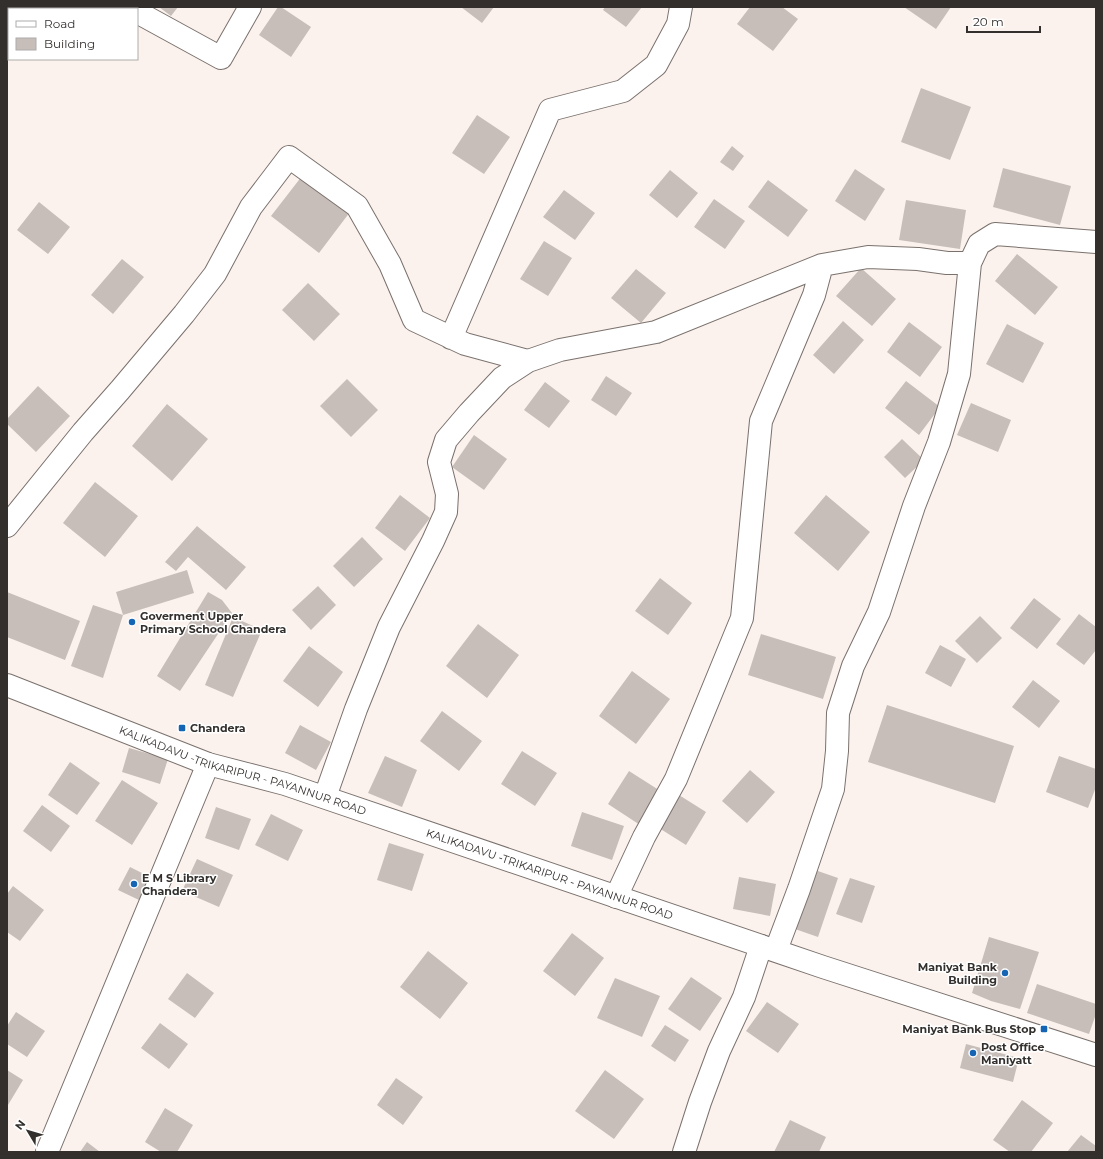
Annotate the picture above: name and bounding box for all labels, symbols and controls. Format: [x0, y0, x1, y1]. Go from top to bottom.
legend [8, 8, 138, 60]
scale bar [967, 8, 1040, 34]
text: 20 m [973, 14, 1004, 29]
text: Road [44, 16, 75, 31]
text: Building [44, 36, 95, 51]
place label: Goverment Upper Primary School Chandera [140, 609, 287, 636]
marker: Goverment Upper Primary School Chandera [127, 617, 137, 627]
place label: Chandera [190, 721, 246, 735]
street label: KALIKADAVU -TRIKARIPUR - PAYANNUR ROAD [117, 723, 368, 818]
marker: Chandera [177, 723, 187, 733]
street label: KALIKADAVU -TRIKARIPUR - PAYANNUR ROAD [424, 826, 675, 922]
place label: E M S Library Chandera [142, 871, 217, 898]
marker: E M S Library Chandera [129, 879, 139, 889]
place label: Maniyat Bank Building [918, 960, 998, 987]
marker: Maniyat Bank Building [1000, 968, 1010, 978]
place label: Maniyat Bank Bus Stop [902, 1022, 1036, 1036]
marker: Maniyat Bank Bus Stop [1039, 1024, 1049, 1034]
place label: Post Office Maniyatt [981, 1040, 1044, 1067]
marker: Post Office Maniyatt [968, 1048, 978, 1058]
north arrow [8, 1111, 48, 1151]
text: N [12, 1117, 28, 1133]

